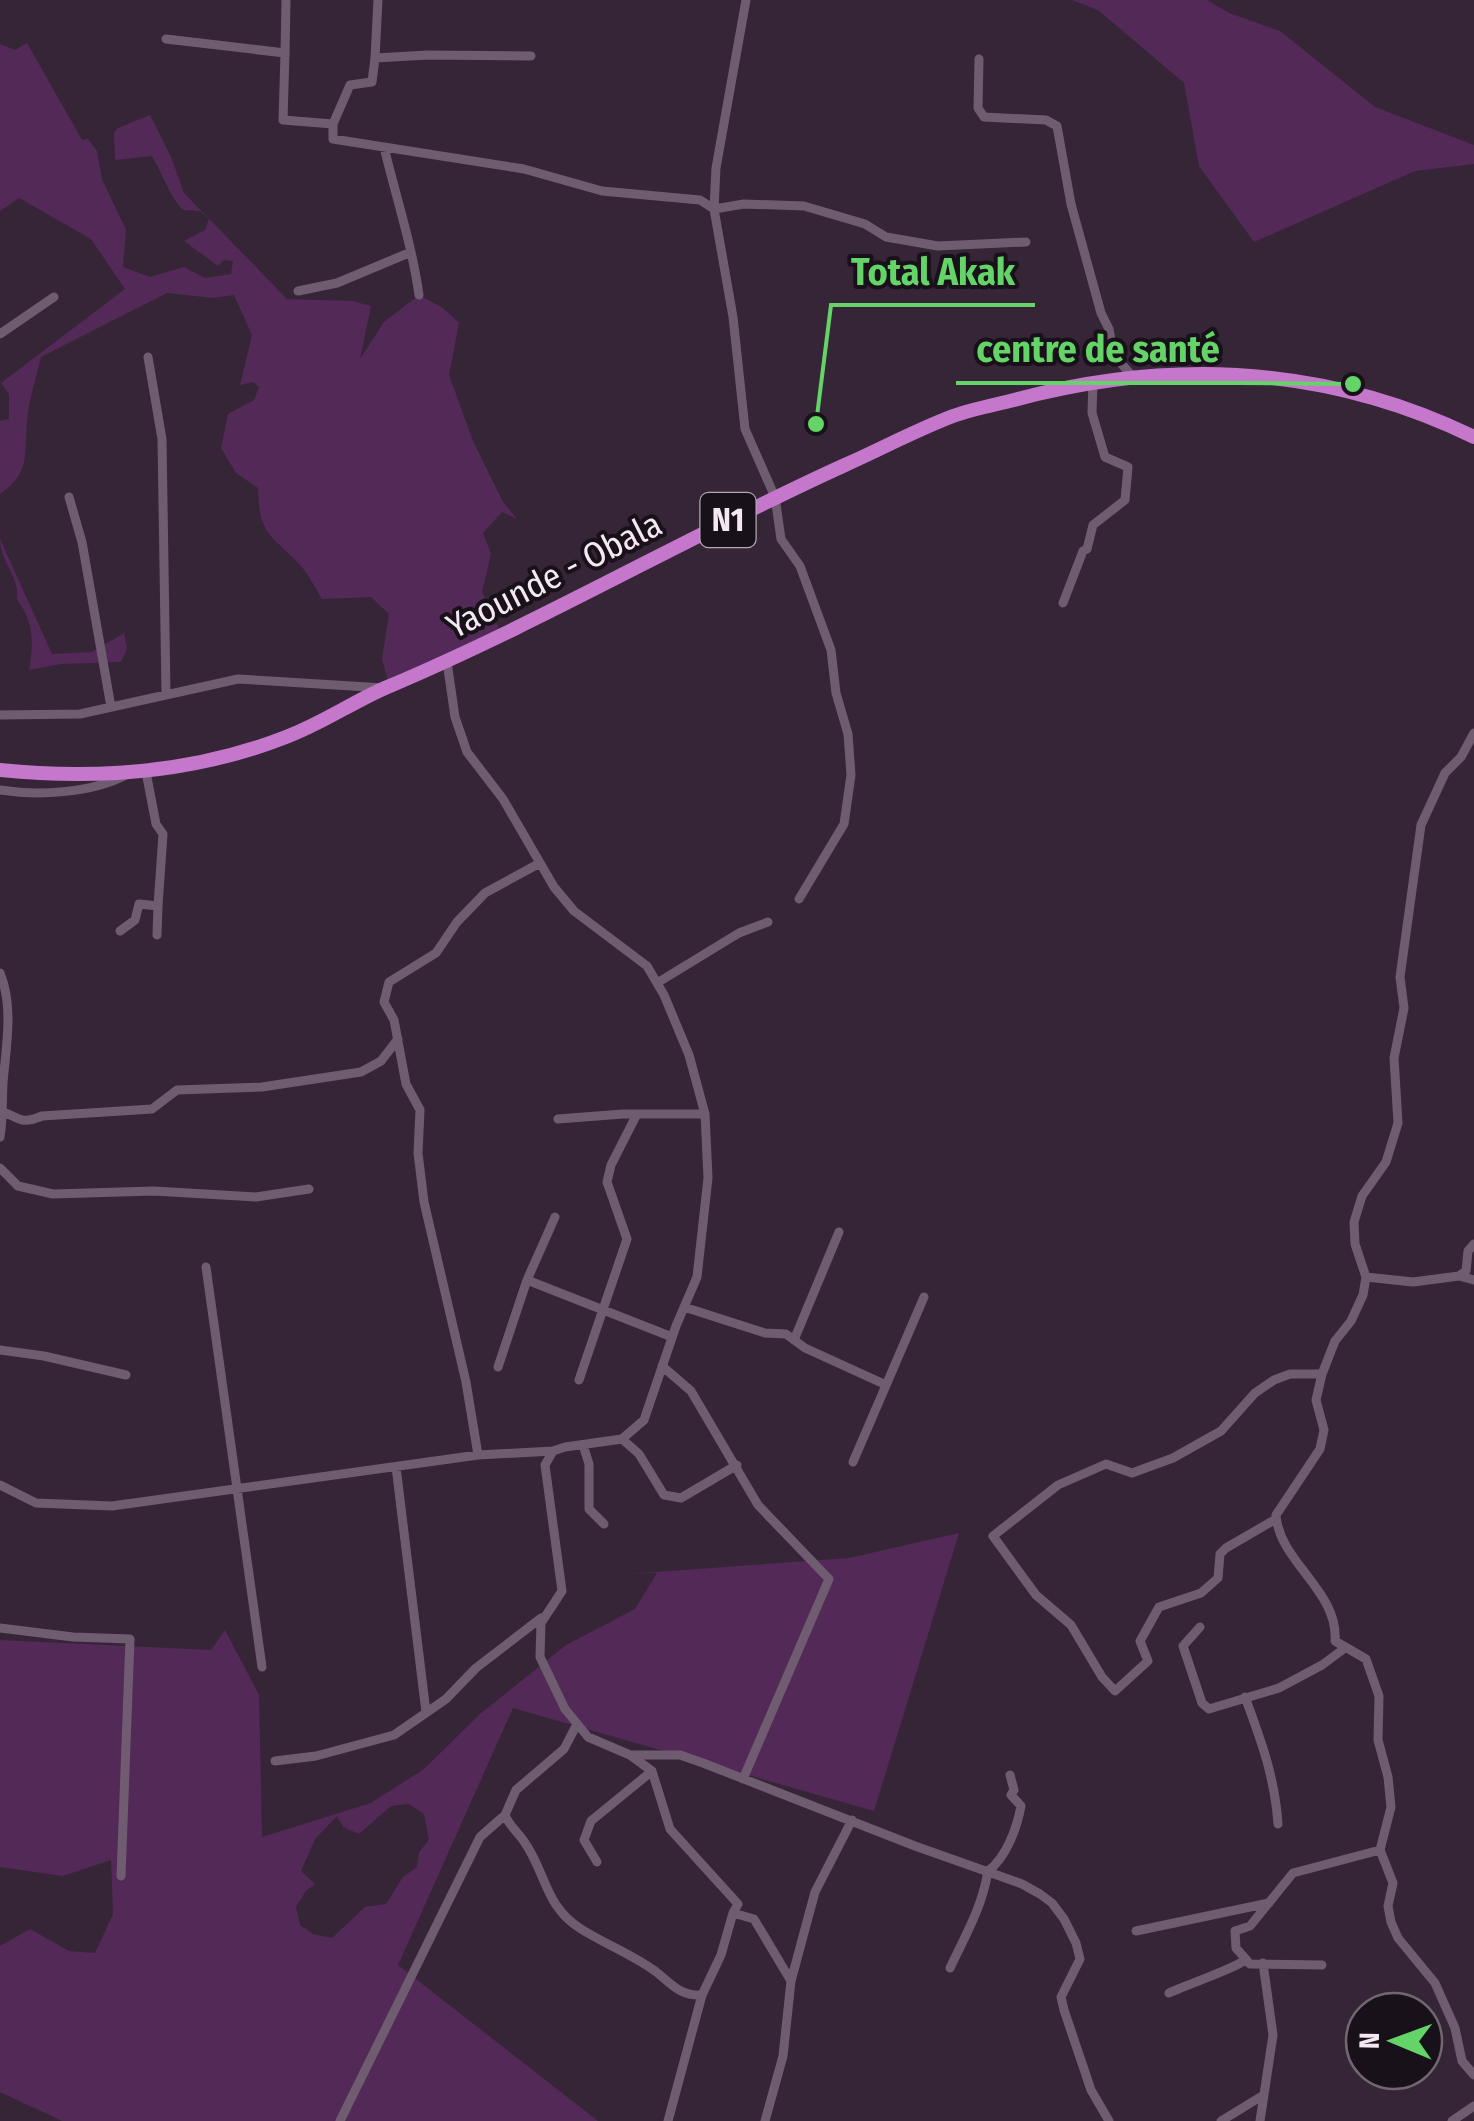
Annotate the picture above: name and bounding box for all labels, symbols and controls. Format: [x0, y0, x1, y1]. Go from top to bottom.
callout: Total Akak [831, 237, 1035, 305]
text: Total Akak [851, 249, 1016, 295]
callout: centre de santé [956, 315, 1239, 383]
text: centre de santé [976, 326, 1220, 372]
road number: N1 [700, 493, 756, 547]
street label: Yaounde - Obala [439, 503, 669, 647]
north arrow [1344, 1991, 1444, 2091]
text: N [1353, 2032, 1386, 2049]

